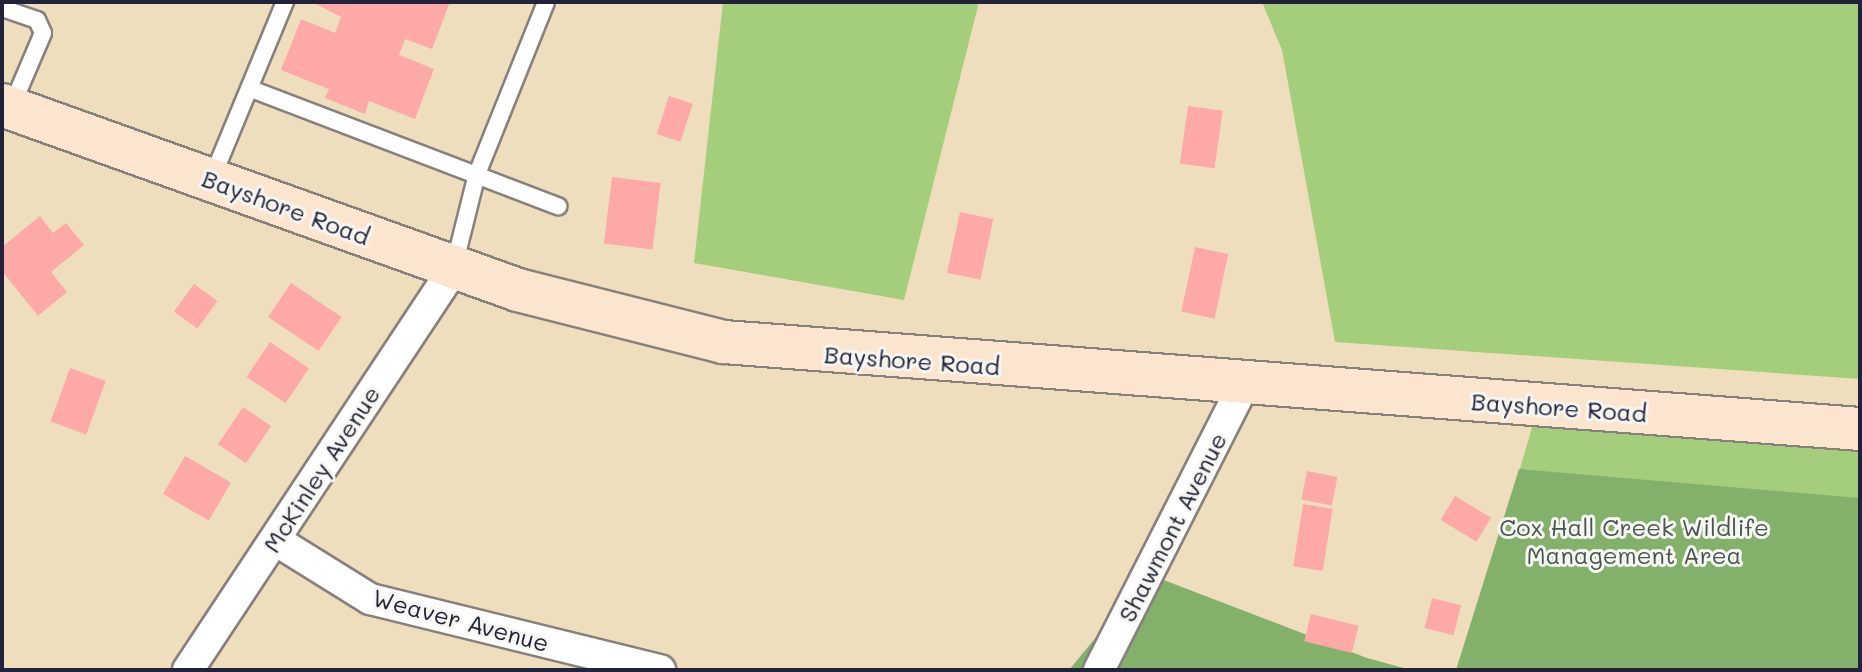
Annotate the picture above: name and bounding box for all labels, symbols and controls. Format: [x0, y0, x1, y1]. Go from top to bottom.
street label: Bayshore Road [198, 163, 374, 251]
street label: Bayshore Road [823, 339, 1001, 381]
street label: McKinley Avenue [256, 380, 386, 558]
street label: Bayshore Road [1470, 386, 1648, 428]
street label: Shawmont Avenue [1112, 428, 1232, 626]
park label: Cox Hall Creek Wildlife Management Area [1499, 513, 1769, 569]
street label: Weaver Avenue [370, 583, 552, 657]

